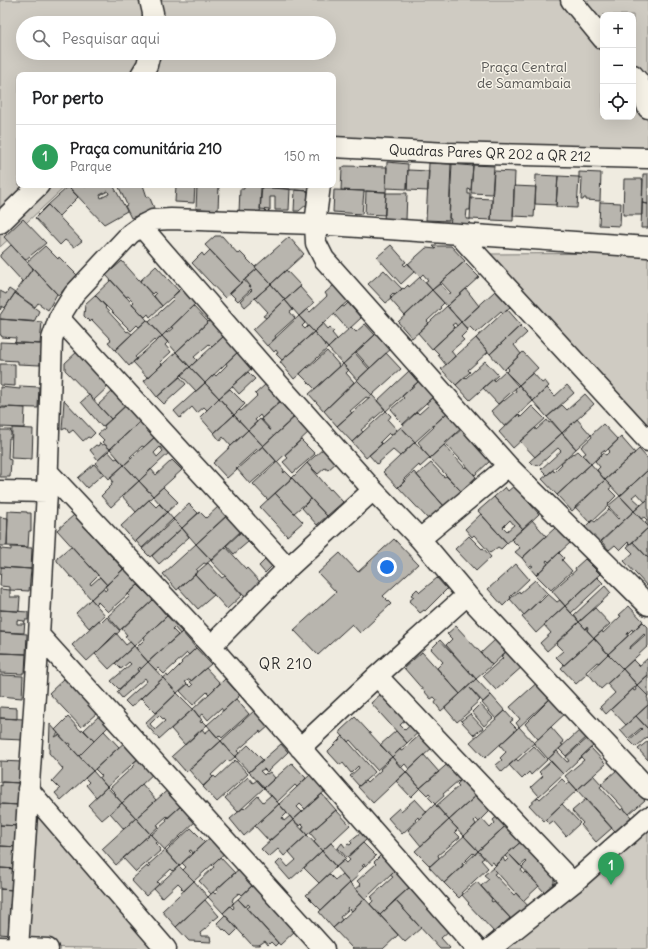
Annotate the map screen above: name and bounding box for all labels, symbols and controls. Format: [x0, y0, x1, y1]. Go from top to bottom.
map controls [600, 12, 636, 120]
button: + [600, 12, 636, 48]
search box [16, 16, 336, 60]
icon: search [30, 27, 52, 49]
text: Pesquisar aqui [62, 29, 160, 48]
button: − [600, 48, 636, 84]
park label: Praça Central de Samambaia [477, 58, 571, 92]
button: locate [600, 84, 636, 120]
text: Por perto [32, 87, 103, 109]
text: Praça comunitária 210 [70, 139, 222, 158]
street label: Quadras Pares QR 202 a QR 212 [389, 140, 592, 166]
text: 1 [42, 148, 48, 165]
text: 150 m [284, 148, 320, 165]
text: Parque [70, 158, 112, 175]
your location [377, 557, 397, 577]
district label: QR 210 [259, 654, 313, 673]
pin: 1 [598, 852, 624, 885]

